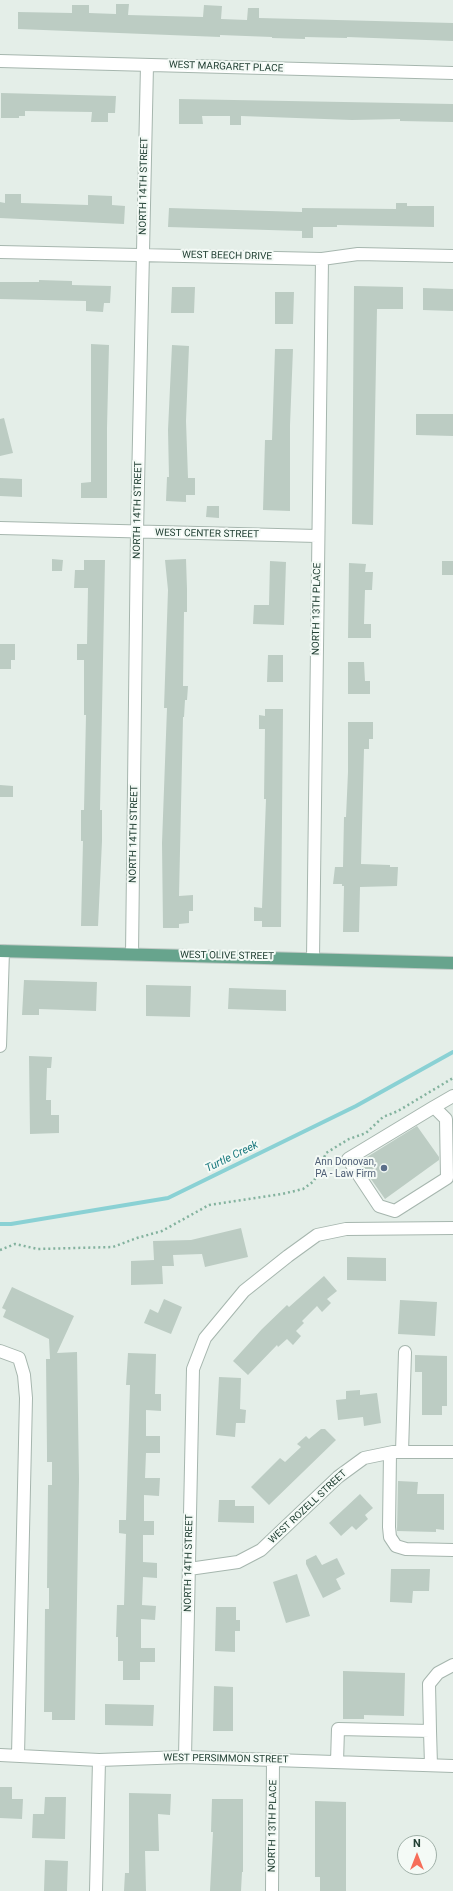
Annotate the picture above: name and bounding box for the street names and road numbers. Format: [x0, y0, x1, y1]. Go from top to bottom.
street label: WEST MARGARET PLACE [169, 59, 283, 75]
street label: NORTH 14TH STREET [137, 137, 151, 235]
street label: WEST BEECH DRIVE [182, 249, 272, 263]
street label: NORTH 14TH STREET [131, 461, 145, 559]
street label: WEST CENTER STREET [155, 527, 259, 541]
street label: NORTH 13TH PLACE [310, 563, 324, 655]
street label: NORTH 14TH STREET [127, 785, 141, 883]
street label: WEST OLIVE STREET [180, 949, 274, 963]
street label: WEST ROZELL STREET [267, 1468, 349, 1546]
street label: NORTH 14TH STREET [182, 1514, 196, 1612]
street label: WEST PERSIMMON STREET [163, 1752, 289, 1766]
street label: NORTH 13TH PLACE [266, 1780, 280, 1872]

